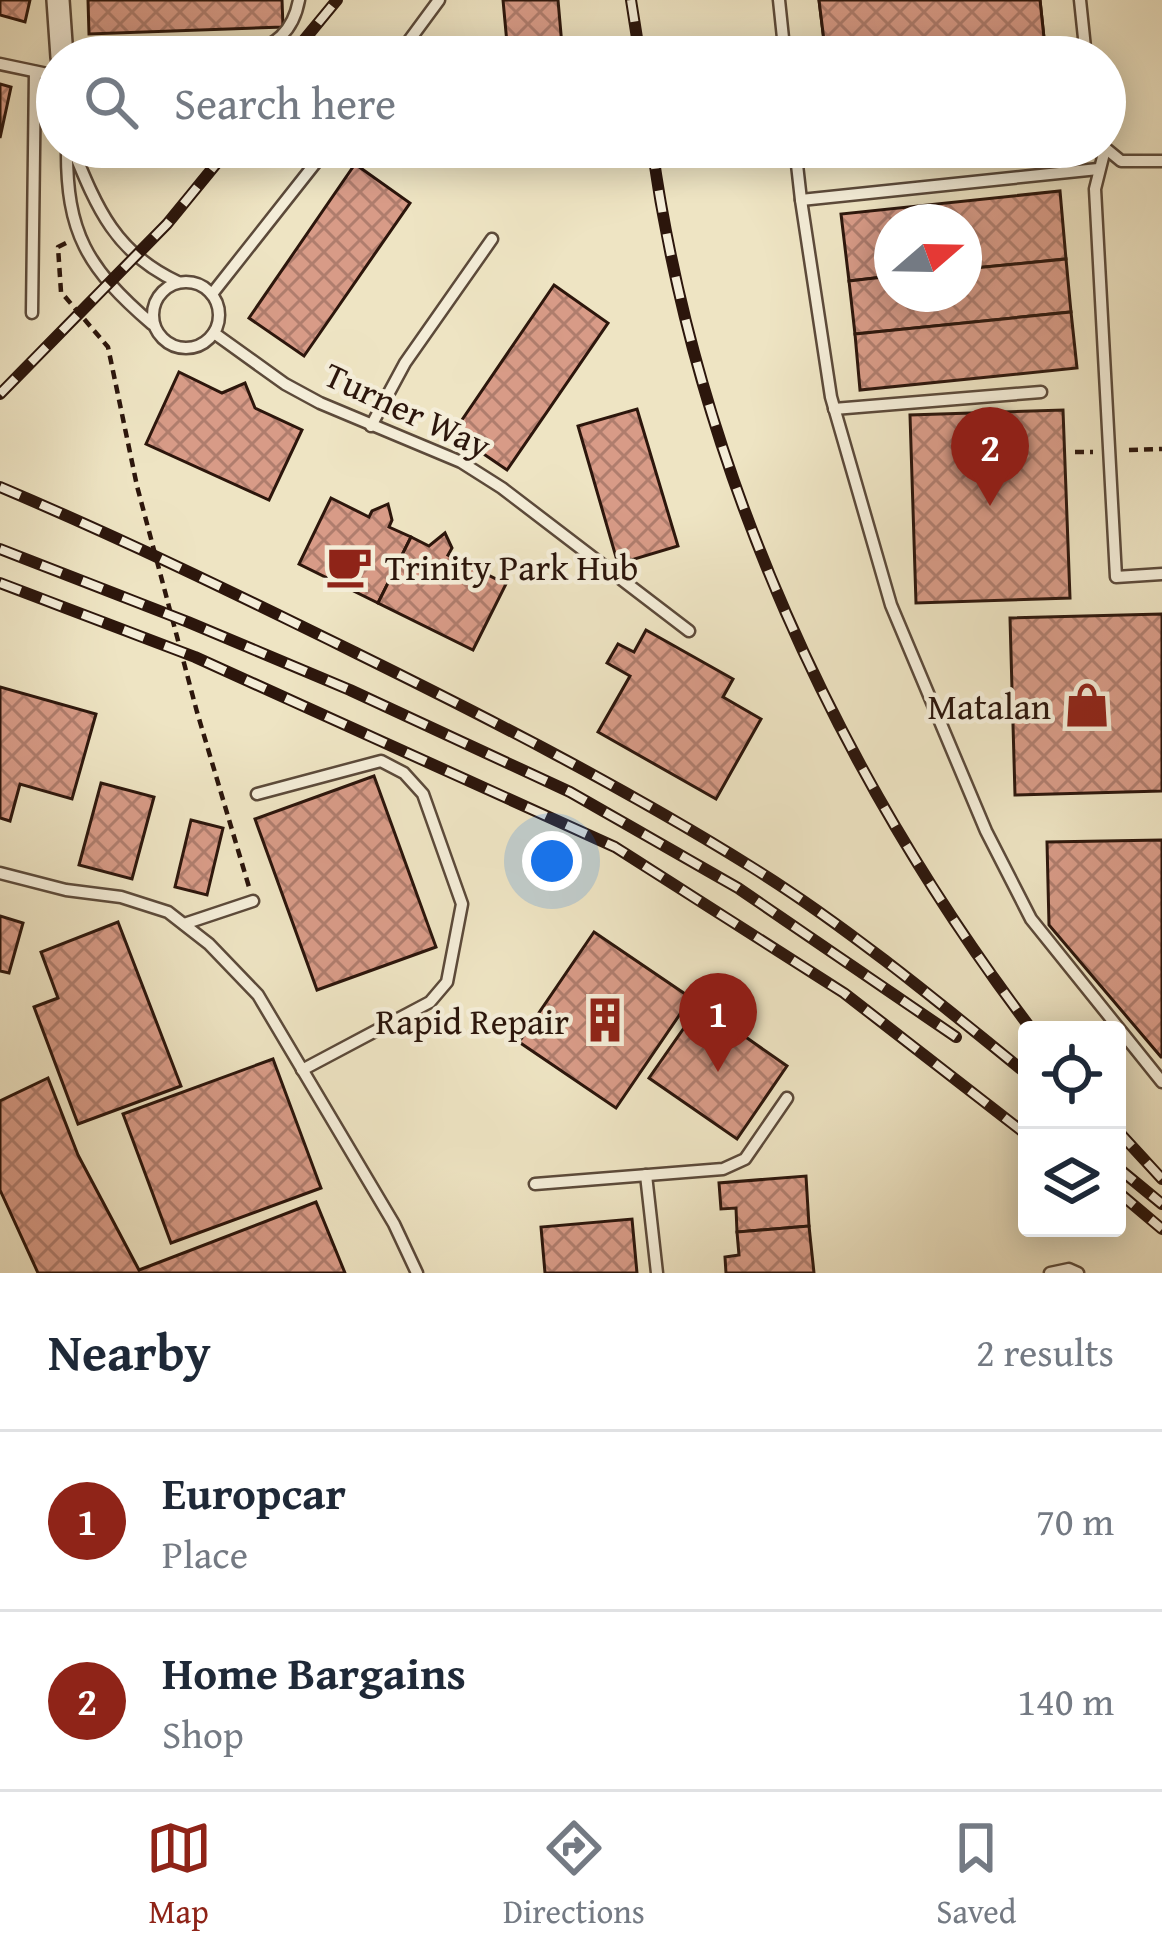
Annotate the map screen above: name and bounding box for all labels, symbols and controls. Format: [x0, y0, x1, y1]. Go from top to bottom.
search box [36, 36, 1126, 168]
icon: search [78, 69, 144, 135]
text: Search here [174, 70, 396, 135]
north arrow [874, 204, 982, 312]
street label: Turner Way [316, 347, 500, 471]
pin: 2 [951, 407, 1029, 506]
place label: Trinity Park Hub [385, 540, 638, 593]
cafe icon: Trinity Park Hub [324, 541, 374, 591]
place label: Matalan [927, 679, 1051, 732]
shop icon: Matalan [1062, 680, 1112, 730]
your location [522, 831, 582, 891]
pin: 1 [679, 973, 757, 1072]
place label: Rapid Repair [376, 994, 569, 1047]
building icon: Rapid Repair [580, 995, 630, 1045]
map controls [1018, 1021, 1126, 1237]
button: locate [1018, 1021, 1126, 1129]
button: layers [1018, 1129, 1126, 1237]
text: Nearby [48, 1314, 211, 1389]
text: 2 results [976, 1323, 1114, 1380]
text: Europcar [162, 1460, 346, 1525]
text: 1 [77, 1492, 97, 1549]
text: 70 m [1036, 1492, 1114, 1549]
text: Place [162, 1525, 248, 1582]
text: Home Bargains [162, 1640, 466, 1705]
text: 2 [77, 1672, 97, 1729]
text: 140 m [1017, 1672, 1114, 1729]
text: Shop [162, 1705, 244, 1762]
tab: Map [146, 1815, 212, 1935]
tab: Directions [503, 1815, 645, 1935]
tab: Saved [936, 1815, 1016, 1935]

